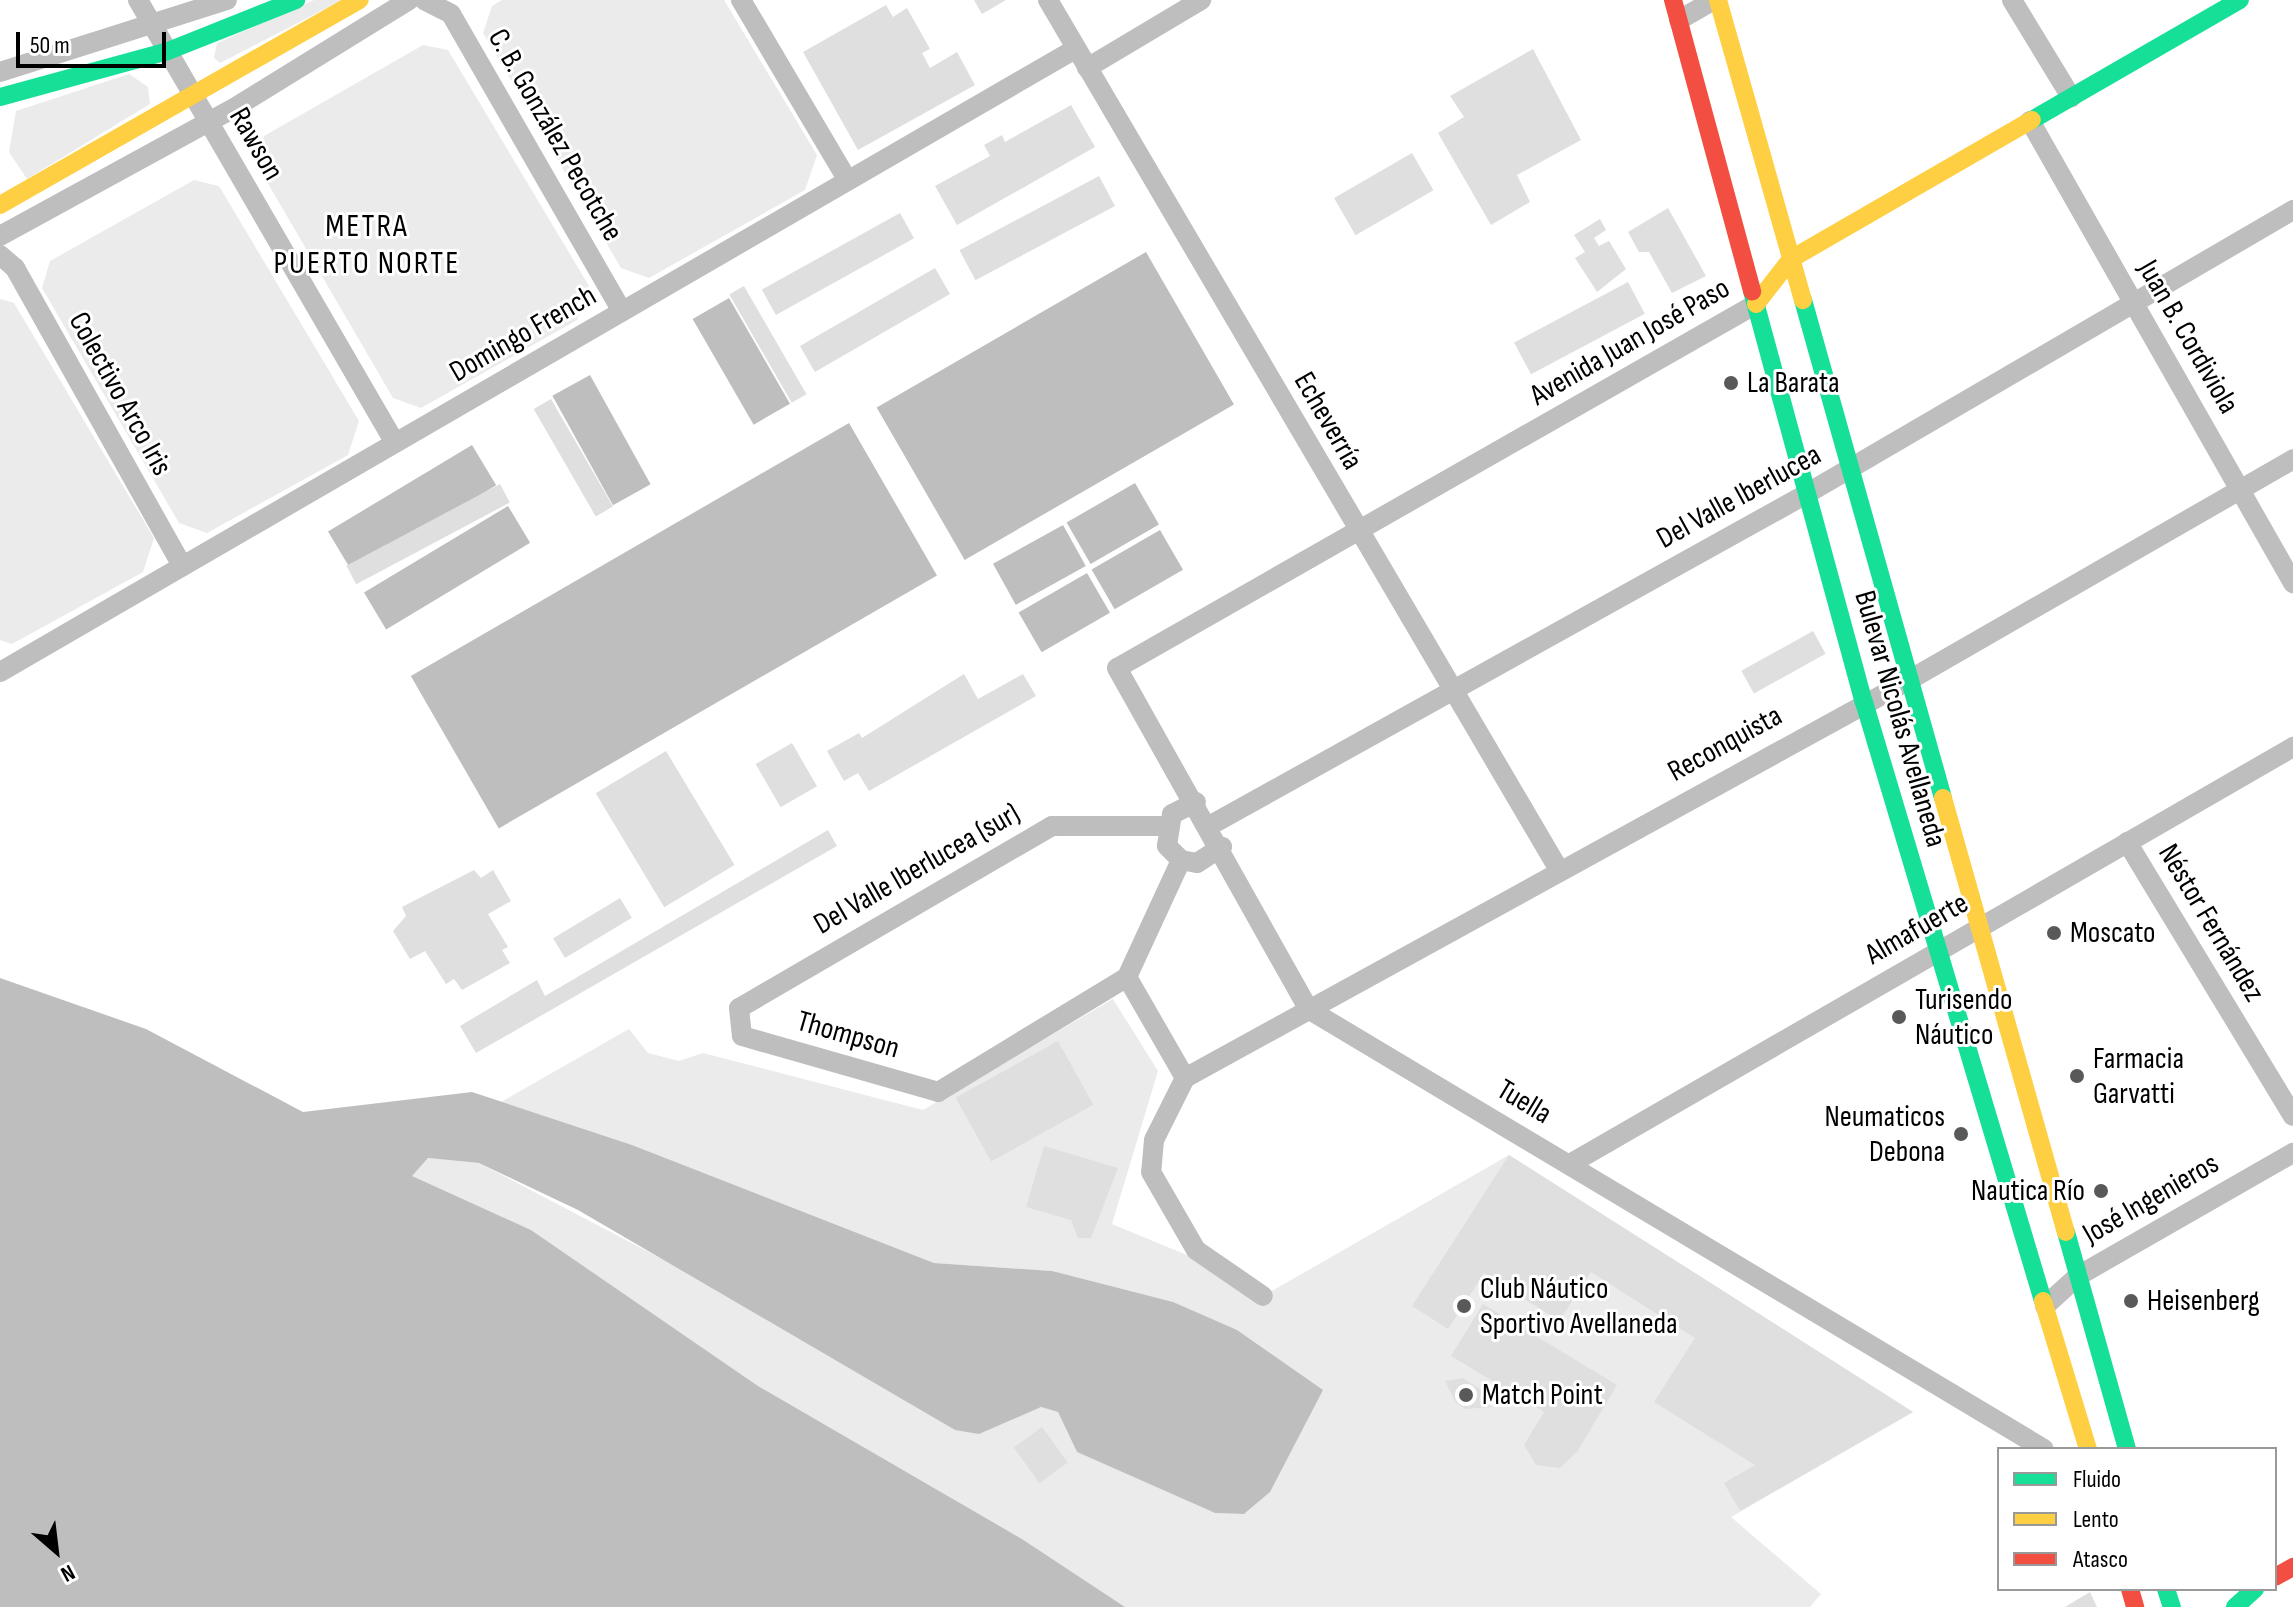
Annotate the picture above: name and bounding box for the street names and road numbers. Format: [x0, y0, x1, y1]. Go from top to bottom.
street label: C. B. González Pecotche [480, 23, 630, 247]
street label: Rawson [221, 101, 291, 187]
street label: Juan B. Cordiviola [2130, 254, 2246, 420]
street label: Avenida Juan José Paso [1524, 270, 1736, 414]
street label: Domingo French [443, 278, 603, 390]
street label: Colectivo Arco Iris [60, 306, 180, 482]
street label: Echeverría [1286, 366, 1370, 476]
street label: Del Valle Iberlucea [1651, 437, 1827, 557]
street label: Bulevar Nicolás Avellaneda [1846, 587, 1954, 851]
street label: Reconquista [1662, 698, 1788, 790]
street label: Del Valle Iberlucea (sur) [808, 795, 1026, 943]
street label: Néstor Fernández [2150, 838, 2272, 1008]
street label: Almafuerte [1859, 885, 1975, 973]
street label: Thompson [793, 1003, 903, 1067]
street label: Tuella [1490, 1072, 1558, 1132]
street label: José Ingenieros [2077, 1146, 2225, 1252]

